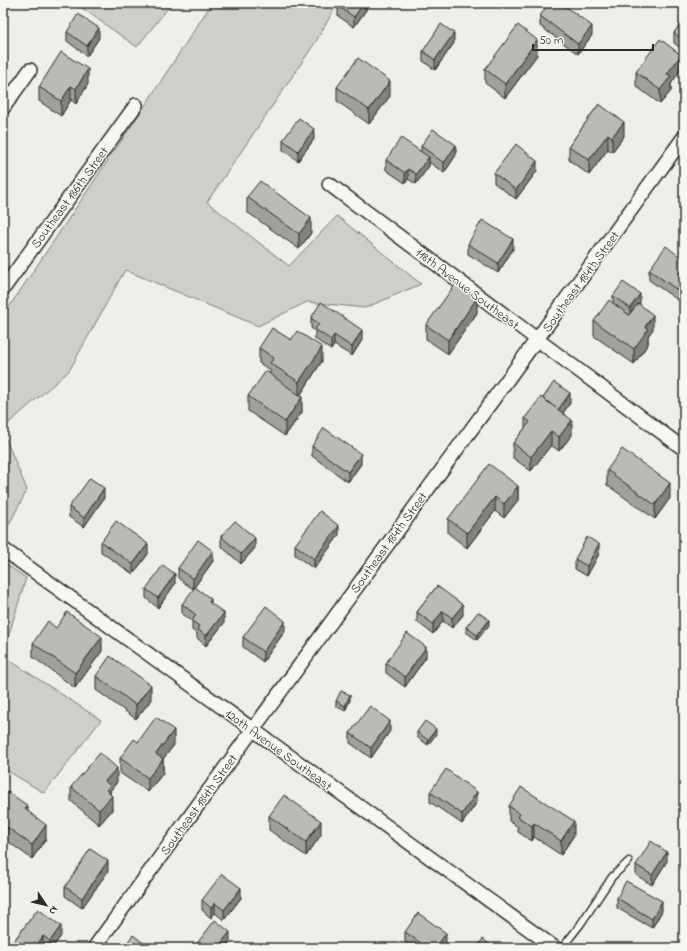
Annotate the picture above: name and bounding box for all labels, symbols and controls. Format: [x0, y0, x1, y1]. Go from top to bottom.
scale bar [533, 26, 653, 52]
text: 50 m [539, 32, 563, 50]
street label: Southeast 186th Street [27, 143, 114, 253]
street label: Southeast 184th Street [538, 227, 625, 336]
street label: 118th Avenue Southeast [411, 244, 524, 335]
street label: Southeast 184th Street [346, 488, 433, 597]
street label: 120th Avenue Southeast [220, 705, 336, 796]
street label: Southeast 184th Street [156, 750, 243, 859]
north arrow [26, 885, 66, 925]
text: N [45, 903, 62, 918]

